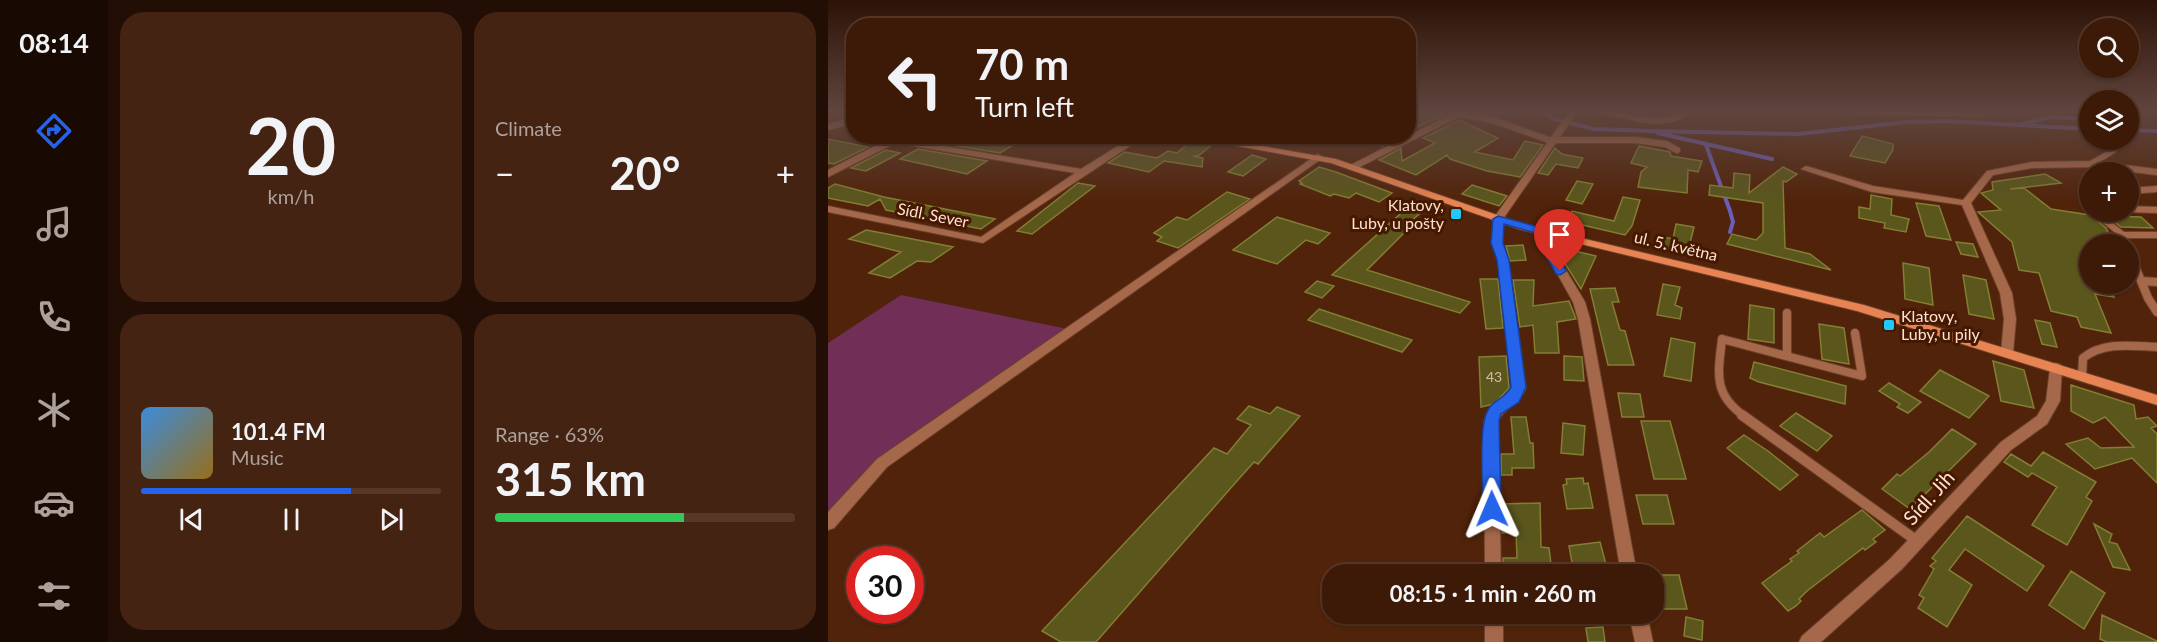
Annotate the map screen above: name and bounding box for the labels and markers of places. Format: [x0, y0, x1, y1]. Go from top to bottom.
place label: Klatovy, Luby, u pošty [1351, 195, 1445, 232]
marker: Klatovy, Luby, u pošty [1449, 207, 1463, 221]
pin [1534, 209, 1585, 271]
place label: Klatovy, Luby, u pily [1901, 306, 1980, 343]
marker: Klatovy, Luby, u pily [1882, 318, 1896, 332]

